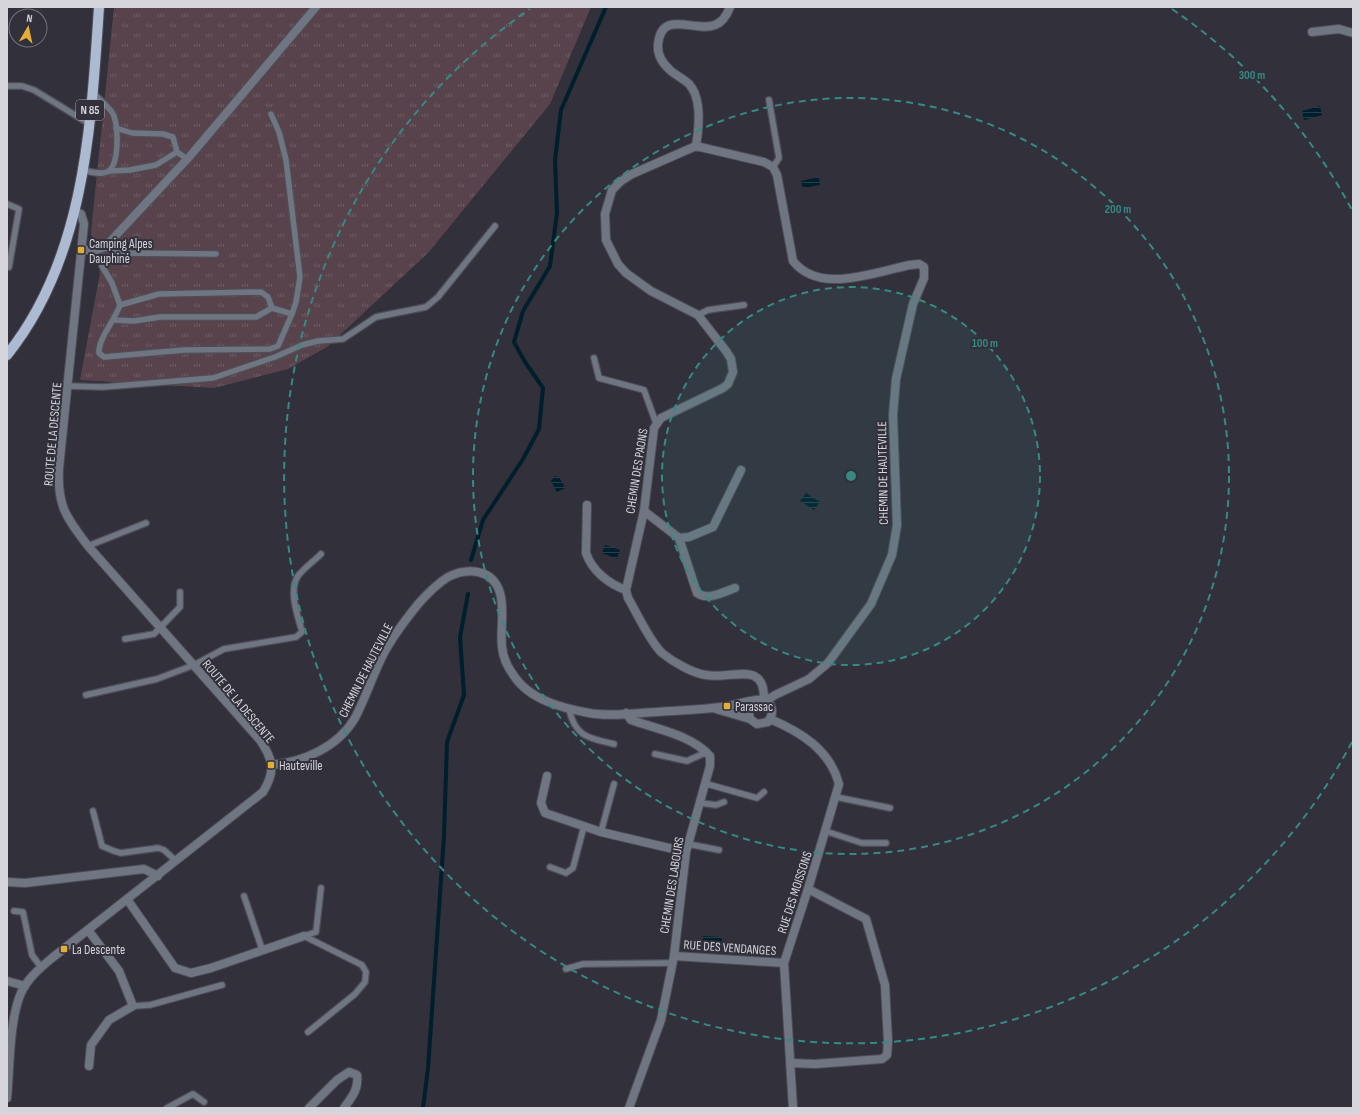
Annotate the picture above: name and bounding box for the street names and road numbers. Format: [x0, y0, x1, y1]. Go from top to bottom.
road number: N 85 [76, 100, 104, 120]
street label: ROUTE DE LA DESCENTE [40, 382, 66, 487]
street label: CHEMIN DE HAUTEVILLE [874, 421, 892, 525]
street label: CHEMIN DES PAONS [622, 427, 652, 515]
street label: CHEMIN DE HAUTEVILLE [335, 621, 397, 720]
street label: ROUTE DE LA DESCENTE [199, 657, 278, 747]
street label: CHEMIN DES LABOURS [656, 835, 688, 935]
street label: RUE DES MOISSONS [774, 849, 816, 935]
street label: RUE DES VENDANGES [683, 937, 777, 959]

